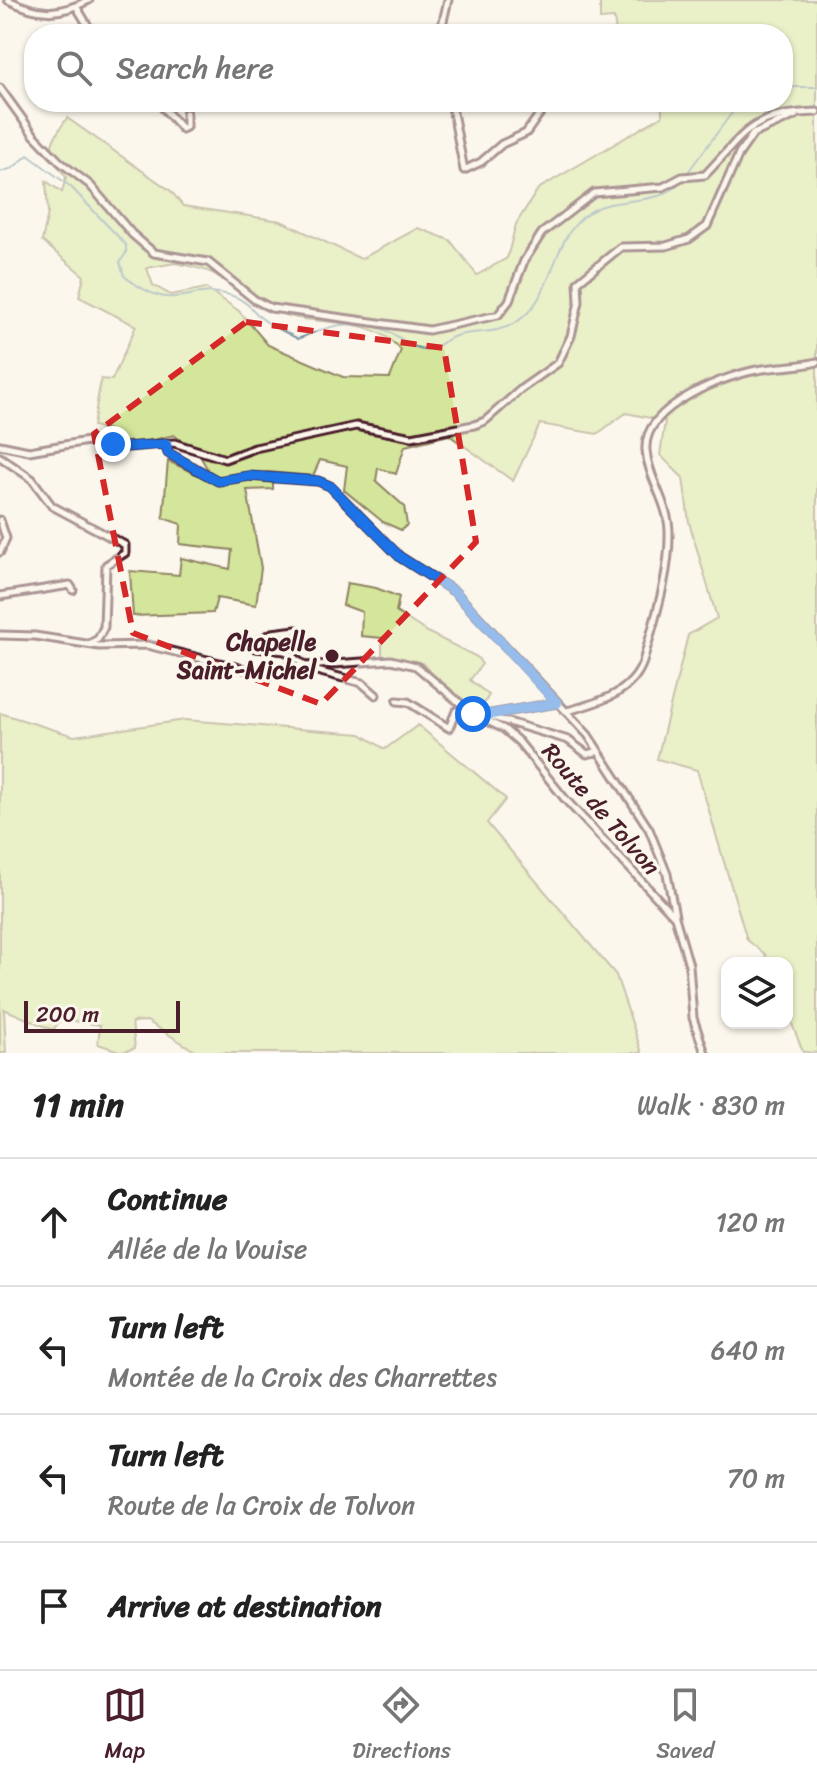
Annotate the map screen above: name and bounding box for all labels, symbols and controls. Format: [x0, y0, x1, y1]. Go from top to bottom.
search box [24, 24, 793, 112]
text: Search here [116, 41, 274, 95]
icon: search [52, 46, 96, 90]
route end [95, 426, 131, 462]
place label: Chapelle Saint-Michel [176, 621, 317, 691]
marker: Chapelle Saint-Michel [323, 647, 341, 665]
route start [455, 696, 491, 732]
street label: Route de Tolvon [531, 733, 671, 885]
map controls [721, 957, 793, 1029]
button: layers [721, 957, 793, 1029]
text: 200 m [36, 995, 99, 1034]
scale bar [24, 997, 180, 1033]
text: 11 min [32, 1075, 124, 1135]
text: Walk · 830 m [637, 1082, 785, 1128]
text: Continue [108, 1172, 227, 1226]
text: 120 m [716, 1199, 785, 1245]
icon: ahead [32, 1200, 76, 1244]
text: Allée de la Vouise [108, 1226, 307, 1272]
text: Turn left [108, 1300, 224, 1354]
text: 640 m [711, 1327, 785, 1373]
icon: left [32, 1328, 76, 1372]
text: Montée de la Croix des Charrettes [108, 1354, 497, 1400]
text: Turn left [108, 1428, 224, 1482]
text: 70 m [727, 1455, 785, 1501]
icon: left [32, 1456, 76, 1500]
text: Route de la Croix de Tolvon [108, 1482, 415, 1528]
text: Arrive at destination [108, 1579, 382, 1633]
icon: arrive [32, 1584, 76, 1628]
tab: Map [103, 1683, 147, 1770]
tab: Directions [352, 1683, 451, 1770]
tab: Saved [656, 1683, 714, 1770]

